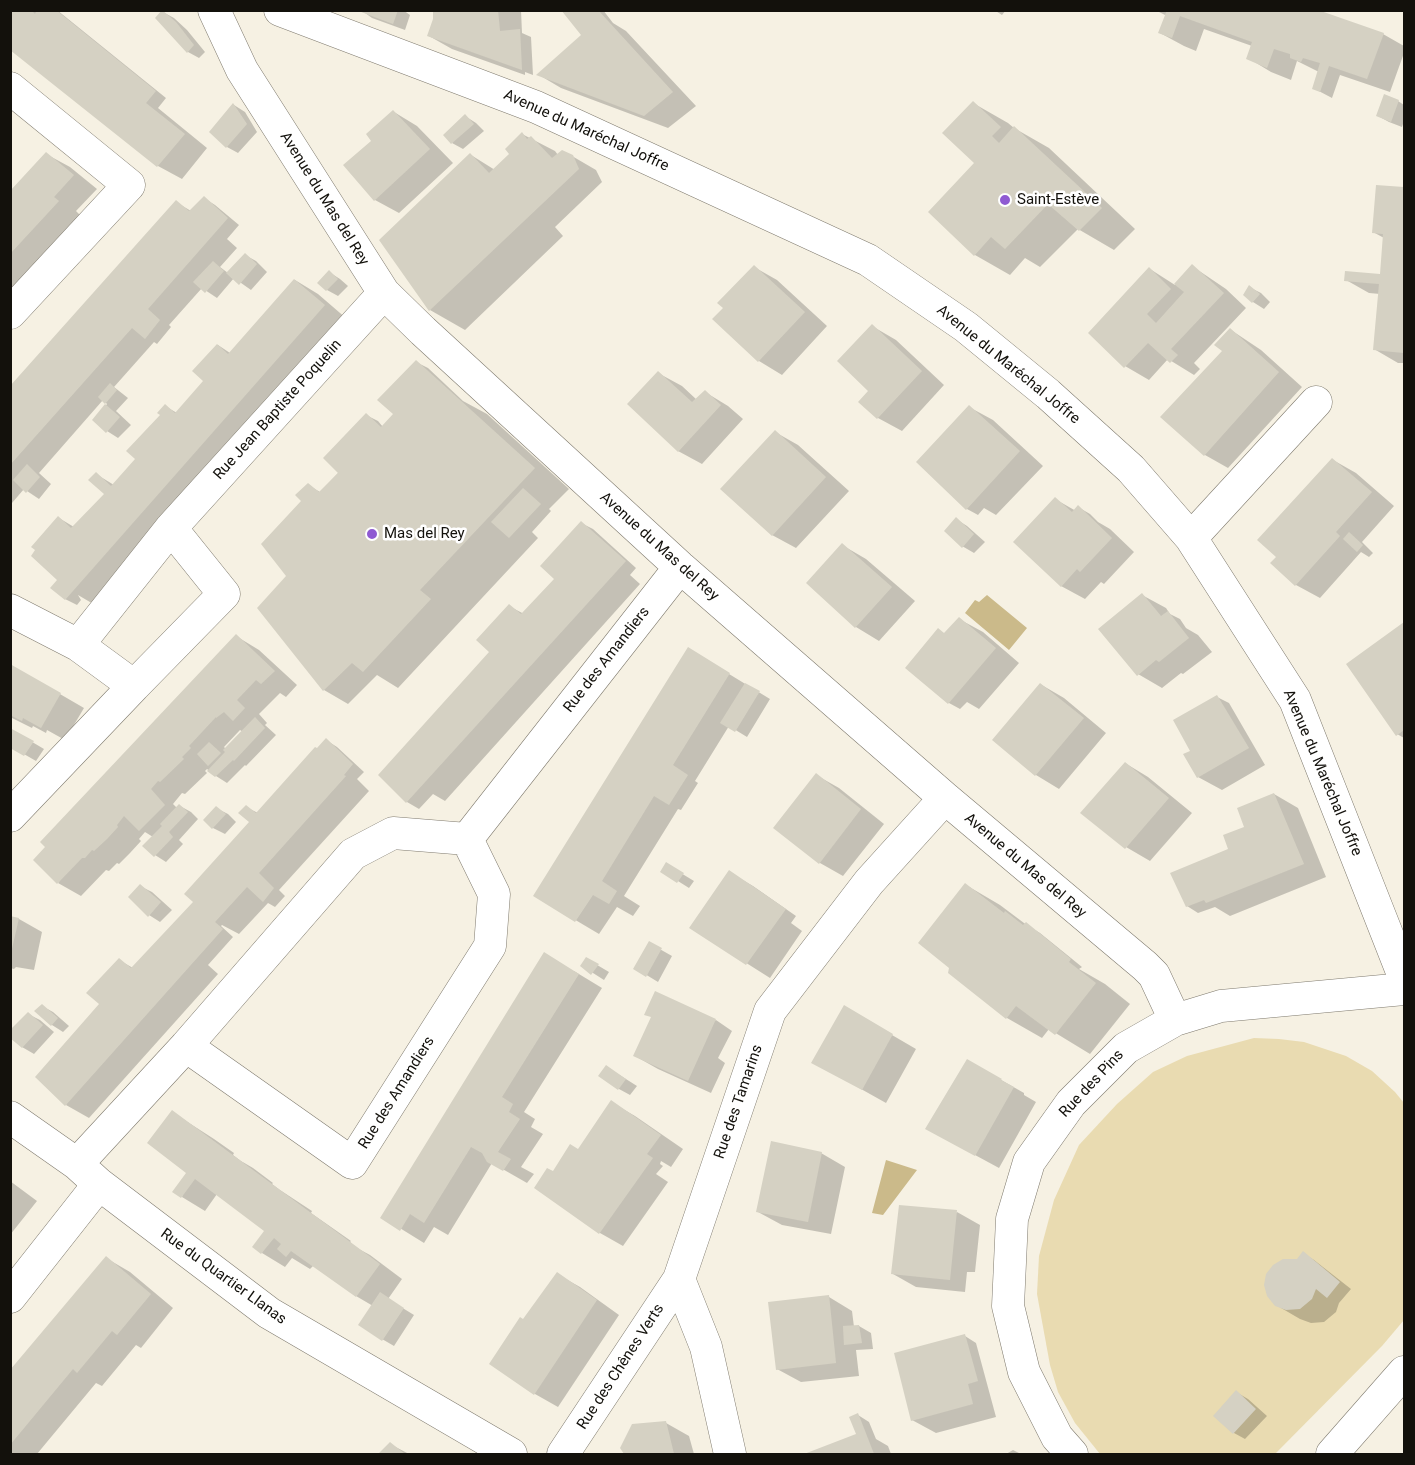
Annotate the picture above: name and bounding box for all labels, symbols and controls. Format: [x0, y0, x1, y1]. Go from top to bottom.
street label: Avenue du Maréchal Joffre [500, 86, 672, 176]
street label: Avenue du Mas del Rey [276, 129, 372, 269]
place label: Saint-Estève [1017, 191, 1099, 209]
marker: Saint-Estève [998, 193, 1012, 207]
street label: Avenue du Maréchal Joffre [933, 302, 1083, 428]
street label: Rue Jean Baptiste Poquelin [210, 336, 346, 484]
street label: Avenue du Mas del Rey [596, 489, 722, 605]
place label: Mas del Rey [384, 525, 465, 543]
marker: Mas del Rey [365, 527, 379, 541]
street label: Rue des Amandiers [560, 604, 654, 716]
street label: Avenue du Maréchal Joffre [1279, 687, 1365, 859]
street label: Avenue du Mas del Rey [960, 810, 1090, 922]
street label: Rue des Amandiers [355, 1033, 439, 1153]
street label: Rue des Tamarins [711, 1043, 767, 1161]
street label: Rue des Pins [1056, 1046, 1128, 1122]
street label: Rue du Quartier Llanas [157, 1225, 289, 1329]
street label: Rue des Chênes Verts [574, 1301, 668, 1433]

